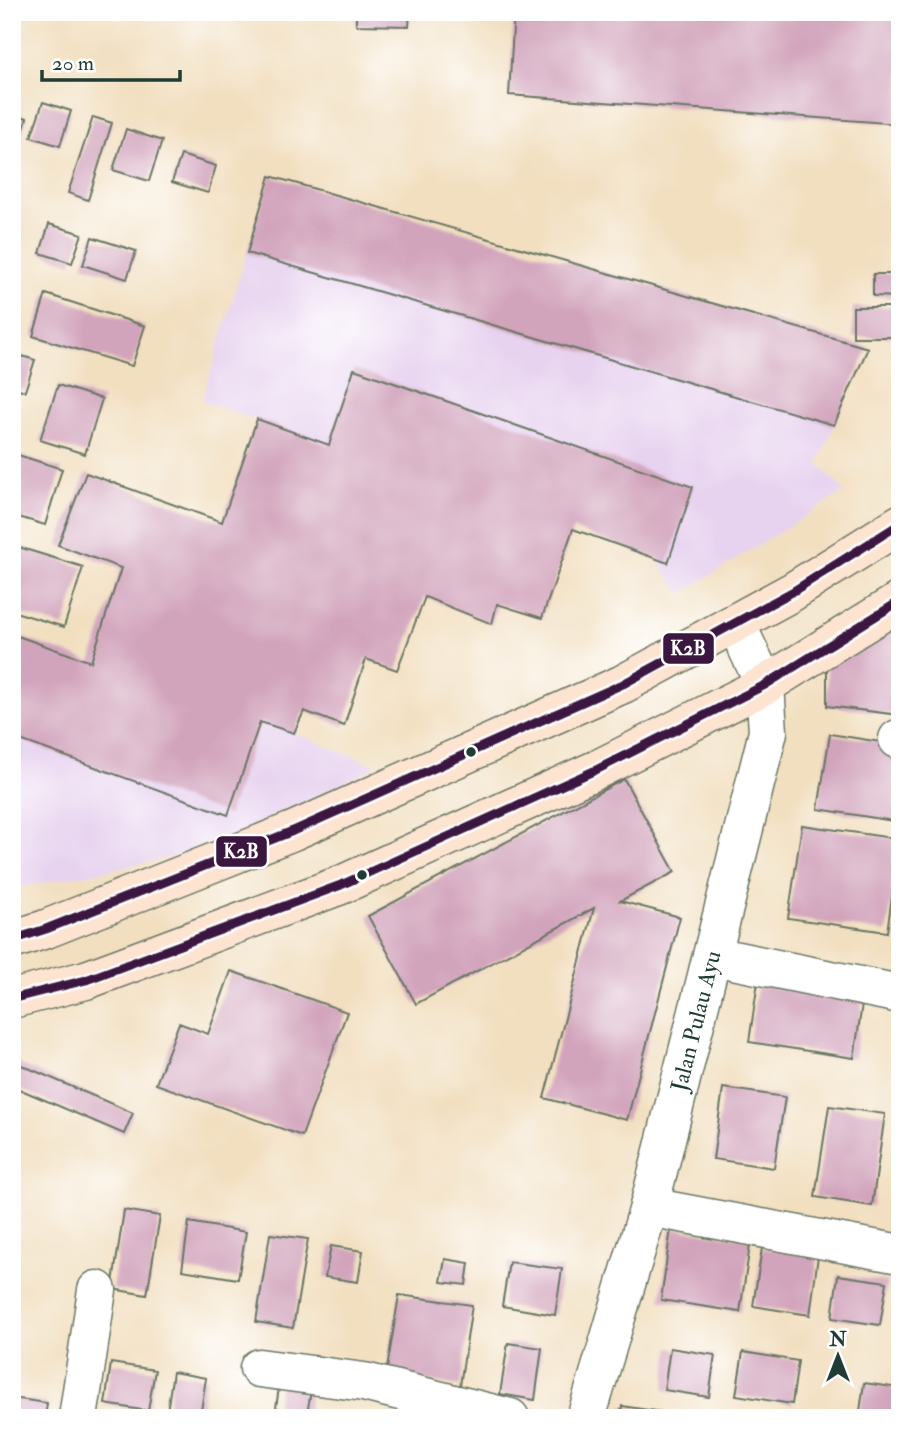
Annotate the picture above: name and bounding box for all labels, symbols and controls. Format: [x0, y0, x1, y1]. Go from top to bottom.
scale bar [42, 38, 180, 82]
text: 20 m [52, 50, 94, 77]
line badge: K2B [662, 632, 715, 665]
text: K2B [670, 637, 706, 661]
unlabelled marker [464, 745, 478, 759]
line badge: K2B [215, 835, 268, 868]
text: K2B [223, 840, 259, 864]
unlabelled marker [355, 868, 369, 882]
street label: Jalan Pulau Ayu [664, 948, 728, 1095]
north arrow [804, 1322, 874, 1392]
text: N [828, 1328, 847, 1352]

